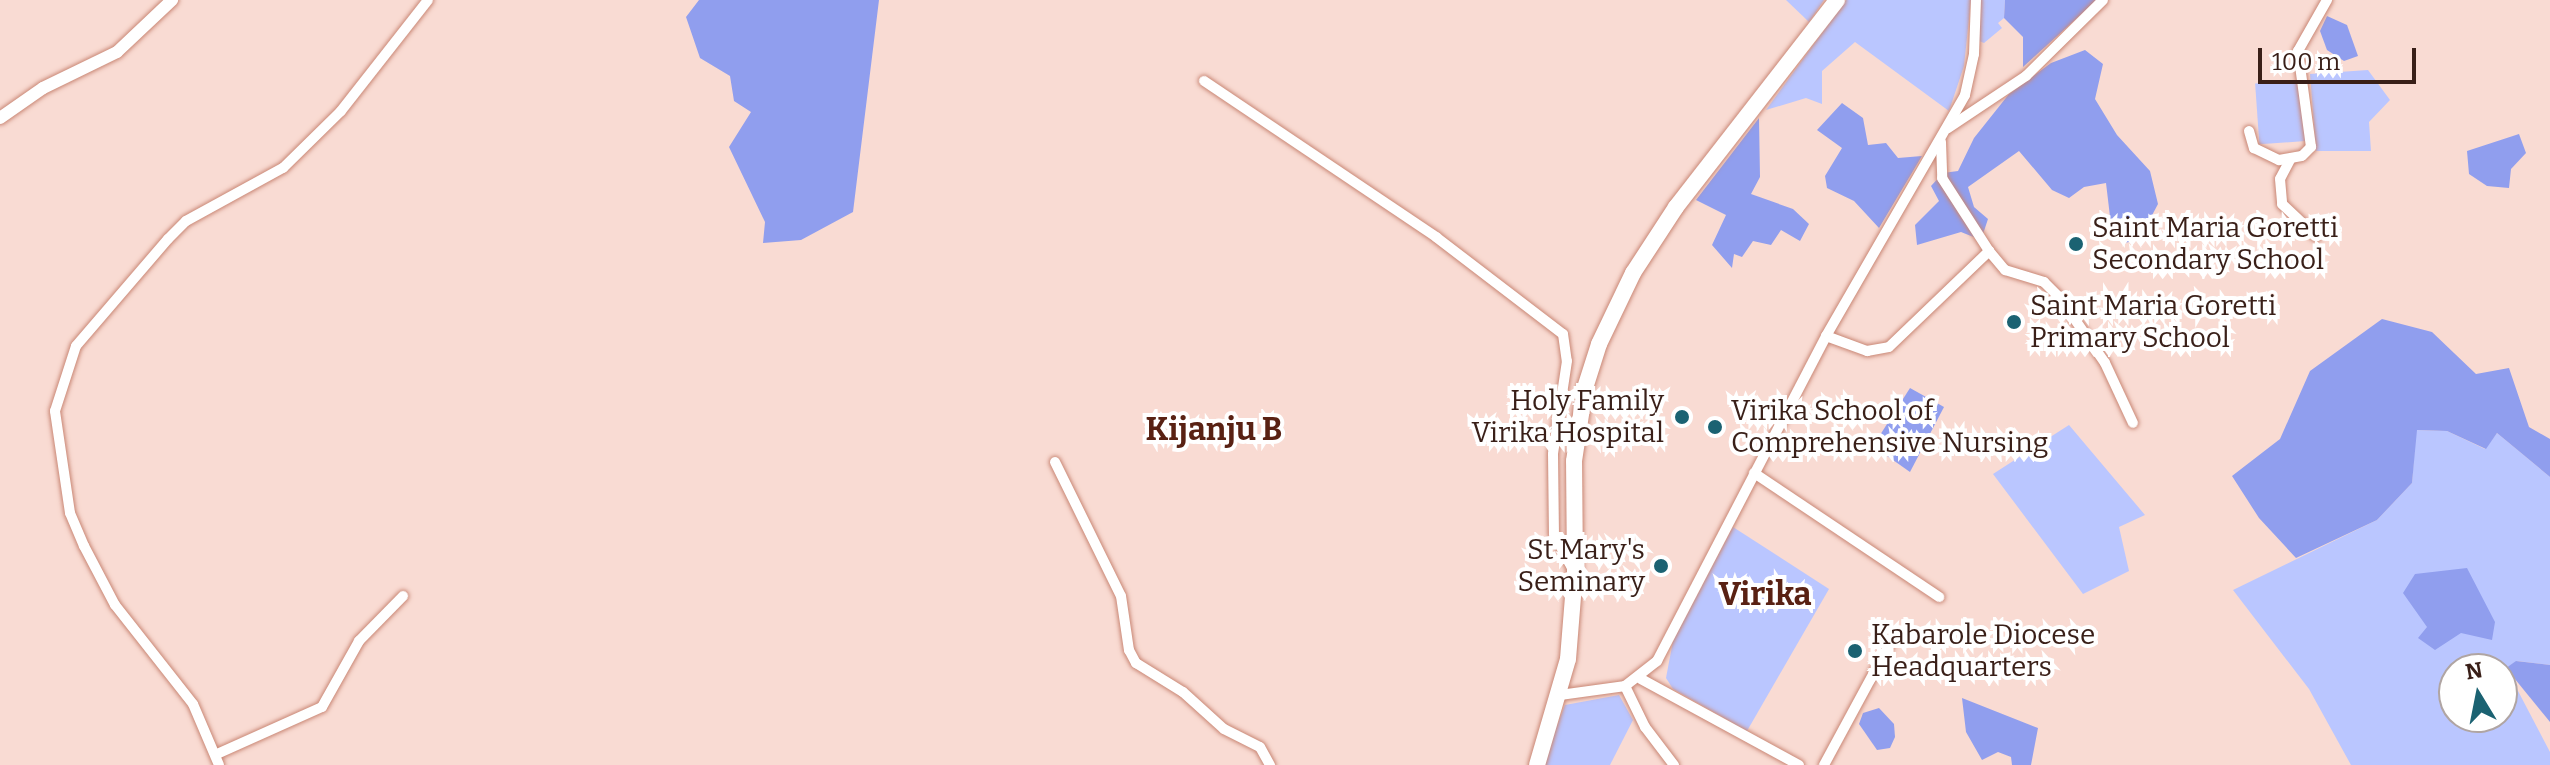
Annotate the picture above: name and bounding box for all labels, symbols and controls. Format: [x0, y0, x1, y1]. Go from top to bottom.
scale bar [2262, 32, 2420, 82]
text: 100 m [2272, 48, 2340, 76]
place label: Saint Maria Goretti Secondary School [2092, 211, 2338, 277]
marker: Saint Maria Goretti Secondary School [2067, 235, 2085, 253]
place label: Saint Maria Goretti Primary School [2030, 289, 2276, 355]
marker: Saint Maria Goretti Primary School [2005, 313, 2023, 331]
place label: Holy Family Virika Hospital [1472, 384, 1664, 450]
place label: Virika School of Comprehensive Nursing [1731, 394, 2048, 460]
marker: Holy Family Virika Hospital [1671, 406, 1693, 428]
district label: Kijanju B [1146, 410, 1282, 448]
marker: Virika School of Comprehensive Nursing [1706, 418, 1724, 436]
place label: St Mary's Seminary [1518, 533, 1645, 599]
marker: St Mary's Seminary [1652, 557, 1670, 575]
district label: Virika [1718, 575, 1812, 613]
place label: Kabarole Diocese Headquarters [1871, 618, 2095, 684]
marker: Kabarole Diocese Headquarters [1846, 642, 1864, 660]
north arrow [2438, 653, 2518, 733]
text: N [2463, 656, 2485, 686]

